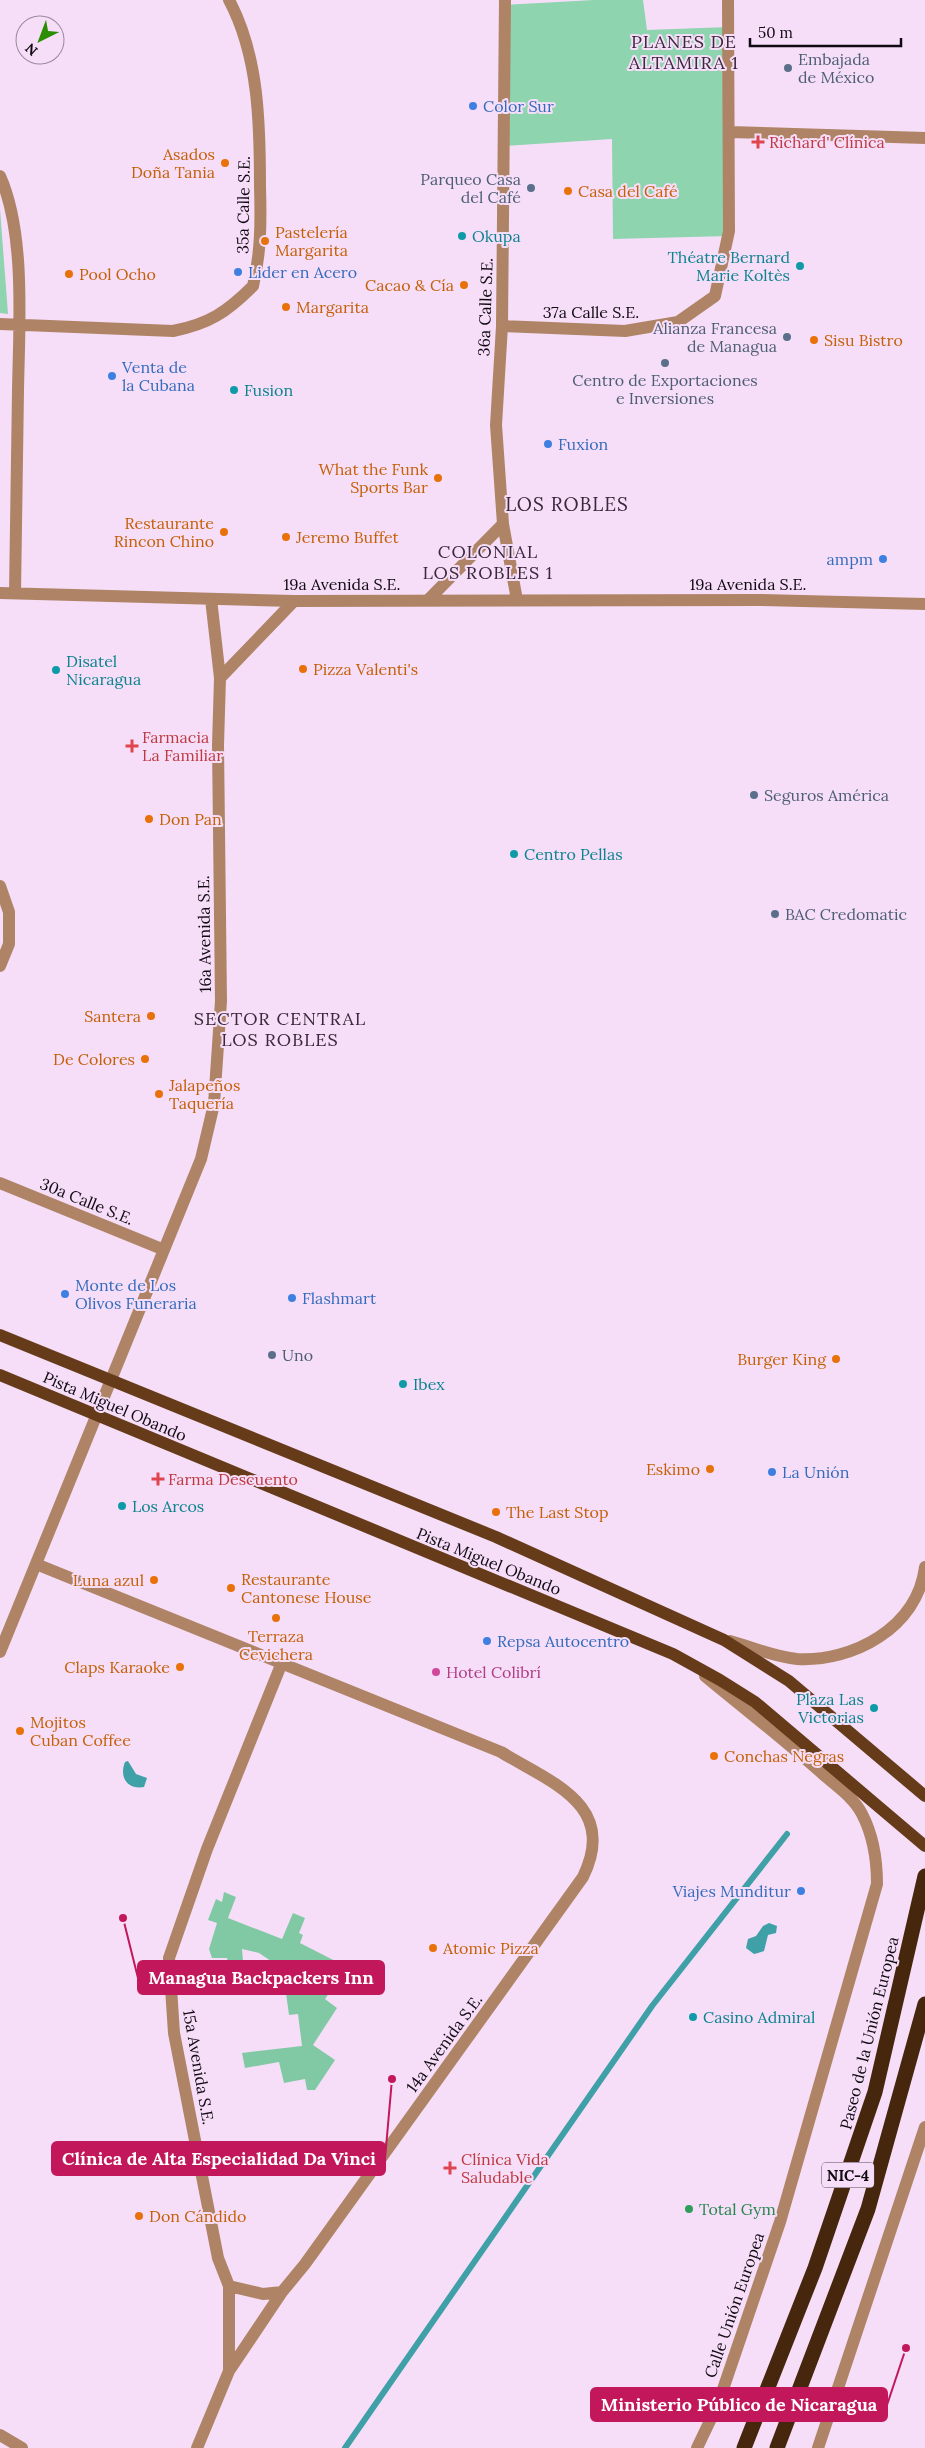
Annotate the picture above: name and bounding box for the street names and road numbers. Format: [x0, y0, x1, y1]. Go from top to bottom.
street label: 35a Calle S.E. [232, 156, 254, 254]
street label: 36a Calle S.E. [473, 257, 497, 357]
street label: 37a Calle S.E. [543, 302, 639, 322]
street label: 19a Avenida S.E. [283, 574, 401, 594]
street label: 19a Avenida S.E. [689, 574, 807, 594]
street label: 16a Avenida S.E. [193, 875, 215, 993]
street label: 30a Calle S.E. [37, 1173, 137, 1229]
street label: Pista Miguel Obando [40, 1367, 190, 1445]
street label: Pista Miguel Obando [414, 1523, 564, 1599]
street label: Paseo de la Unión Europea [835, 1934, 903, 2132]
street label: 14a Avenida S.E. [402, 1990, 486, 2096]
street label: 15a Avenida S.E. [179, 2008, 219, 2126]
road number: NIC-4 [822, 2162, 874, 2188]
street label: Calle Unión Europea [700, 2230, 768, 2380]

